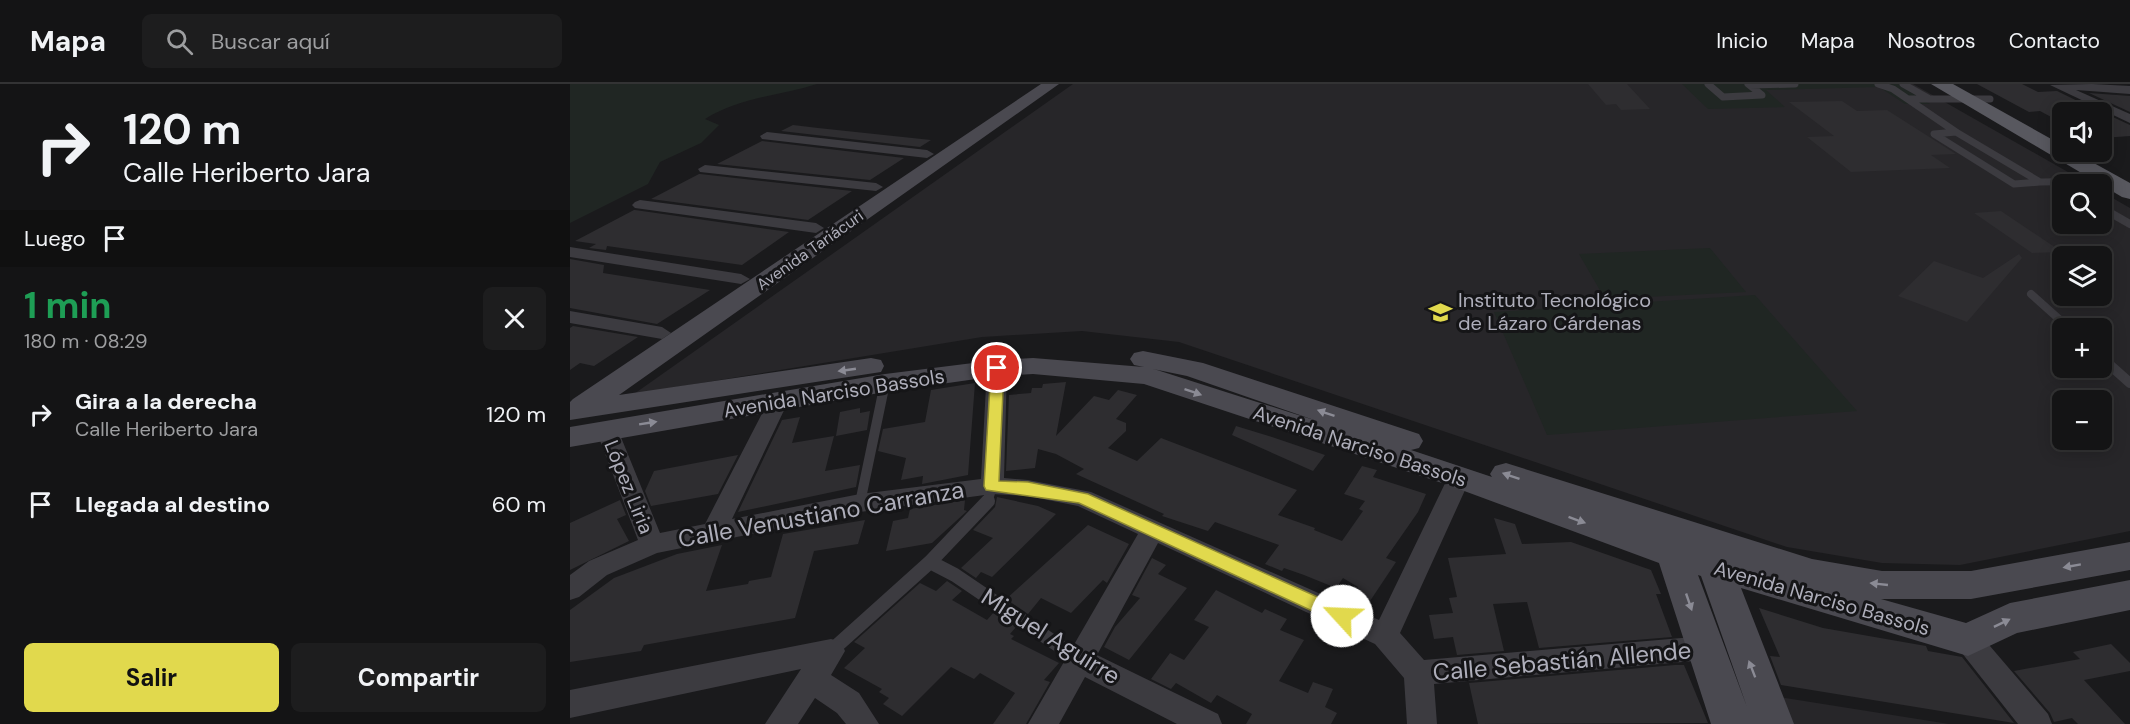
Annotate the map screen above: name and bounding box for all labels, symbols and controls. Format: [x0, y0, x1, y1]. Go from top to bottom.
search box [142, 14, 562, 68]
text: Mapa [30, 23, 106, 60]
icon: search [163, 25, 196, 58]
text: Buscar aquí [211, 27, 330, 56]
text: Inicio [1716, 27, 1768, 55]
text: Mapa [1801, 27, 1855, 55]
text: Nosotros [1888, 27, 1976, 55]
text: Contacto [2009, 27, 2100, 55]
text: 120 m [123, 102, 241, 157]
map controls [2052, 102, 2112, 450]
button: sound [2052, 102, 2112, 162]
icon: right [24, 108, 102, 186]
text: Calle Heriberto Jara [123, 155, 370, 190]
button: search [2052, 174, 2112, 234]
street label: Avenida Tariácuri [752, 205, 868, 295]
icon: arrive [98, 222, 131, 255]
text: Luego [24, 224, 86, 253]
button: layers [2052, 246, 2112, 306]
text: 1 min [24, 282, 112, 329]
button: close [483, 287, 546, 350]
place label: Instituto Tecnológico de Lázaro Cárdenas [1458, 287, 1651, 336]
school or university icon: Instituto Tecnológico de Lázaro Cárdenas [1427, 299, 1453, 325]
button: + [2052, 318, 2112, 378]
text: 180 m · 08:29 [24, 328, 148, 354]
pin [971, 342, 1022, 393]
icon: arrive [980, 351, 1013, 384]
street label: Avenida Narciso Bassols [722, 363, 946, 423]
one-way arrow [838, 365, 857, 374]
text: Gira a la derecha [75, 387, 257, 416]
one-way arrow [1184, 387, 1202, 397]
button: − [2052, 390, 2112, 450]
icon: right [24, 398, 57, 431]
street label: Avenida Narciso Bassols [1250, 399, 1470, 493]
text: 120 m [486, 400, 546, 429]
one-way arrow [1317, 408, 1335, 418]
text: Calle Heriberto Jara [75, 416, 258, 442]
one-way arrow [639, 419, 658, 428]
street label: López Liria [598, 436, 660, 538]
one-way arrow [1502, 470, 1520, 480]
street label: Calle Venustiano Carranza [676, 474, 966, 554]
icon: arrive [24, 488, 57, 521]
text: Llegada al destino [75, 490, 270, 519]
text: 60 m [492, 490, 546, 519]
one-way arrow [1568, 516, 1586, 525]
street label: Avenida Narciso Bassols [1711, 555, 1933, 641]
one-way arrow [2063, 562, 2082, 571]
one-way arrow [1870, 579, 1889, 589]
street label: Miguel Aguirre [976, 581, 1126, 691]
position arrow [1310, 584, 1374, 648]
one-way arrow [1684, 593, 1694, 611]
one-way arrow [1993, 619, 2010, 628]
street label: Calle Sebastián Allende [1432, 634, 1692, 688]
button: Salir [24, 643, 279, 712]
button: Compartir [291, 643, 546, 712]
one-way arrow [1747, 660, 1757, 678]

